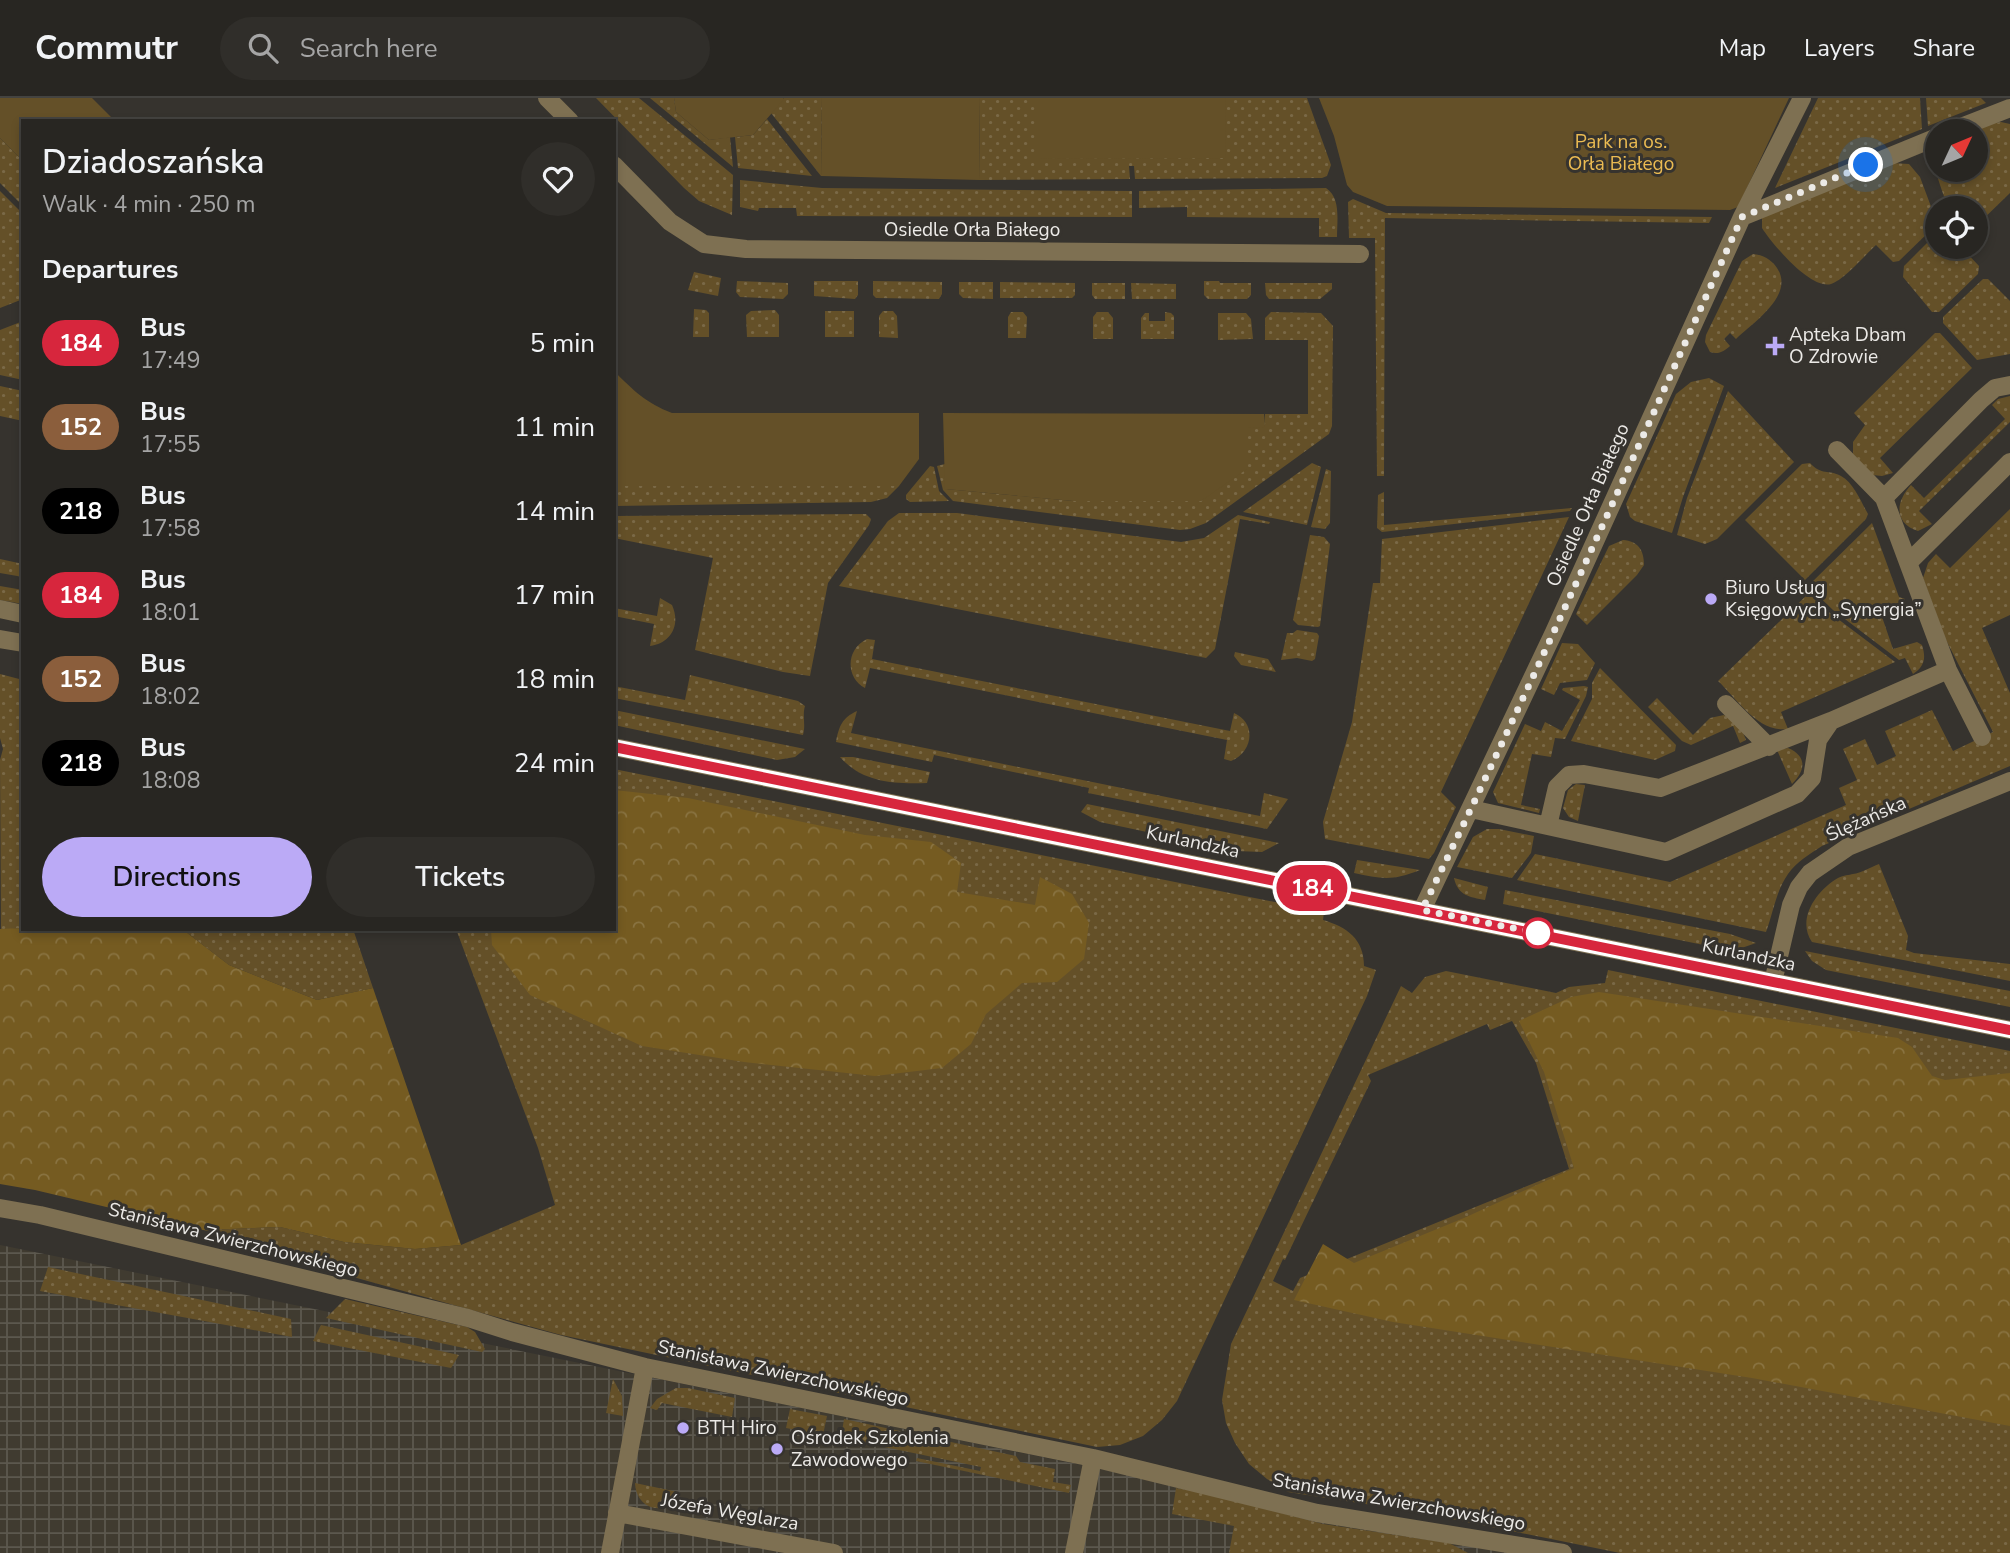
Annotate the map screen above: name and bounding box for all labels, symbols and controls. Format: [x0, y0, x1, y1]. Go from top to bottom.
search box [220, 17, 710, 80]
text: Commutr [35, 26, 178, 71]
icon: search [244, 29, 282, 67]
text: Search here [300, 31, 438, 66]
text: Map [1719, 32, 1766, 64]
text: Layers [1804, 32, 1875, 64]
text: Share [1913, 32, 1975, 64]
north arrow [1925, 119, 1988, 182]
map controls [1925, 119, 1988, 259]
park label: Park na os. Orła Białego [1568, 129, 1674, 177]
text: Dziadoszańska [42, 140, 265, 185]
button: heart [521, 142, 595, 216]
your location [1848, 147, 1883, 182]
text: Walk · 4 min · 250 m [42, 189, 255, 220]
button: locate [1925, 196, 1988, 259]
street label: Osiedle Orła Białego [884, 217, 1060, 243]
text: Departures [42, 252, 178, 287]
text: Bus [140, 310, 186, 345]
place label: Apteka Dbam O Zdrowie [1789, 322, 1906, 370]
text: 5 min [530, 326, 595, 361]
text: 184 [59, 327, 102, 359]
marker: Apteka Dbam O Zdrowie [1767, 338, 1783, 354]
text: 17:49 [140, 345, 200, 376]
text: Bus [140, 394, 186, 429]
text: 11 min [514, 410, 595, 445]
text: 152 [59, 411, 102, 443]
street label: Osiedle Orła Białego [1540, 419, 1636, 591]
text: 17:55 [140, 429, 200, 460]
text: Bus [140, 478, 186, 513]
text: 14 min [514, 494, 595, 529]
text: 218 [59, 495, 102, 527]
text: 17:58 [140, 513, 200, 544]
text: Bus [140, 562, 186, 597]
place label: Biuro Usług Księgowych „Synergia” [1725, 575, 1922, 623]
text: 17 min [514, 578, 595, 613]
text: 184 [59, 579, 102, 611]
marker: Biuro Usług Księgowych „Synergia” [1703, 591, 1719, 607]
text: 18:01 [140, 597, 200, 628]
text: Bus [140, 646, 186, 681]
text: 18 min [514, 662, 595, 697]
text: 152 [59, 663, 102, 695]
text: 18:02 [140, 681, 200, 712]
text: Bus [140, 730, 186, 765]
text: 24 min [514, 746, 595, 781]
text: 218 [59, 747, 102, 779]
text: 18:08 [140, 765, 200, 796]
street label: Ślężańska [1822, 790, 1910, 848]
street label: Kurlandzka [1144, 819, 1242, 865]
button: Directions [42, 837, 312, 917]
button: Tickets [326, 837, 595, 917]
line badge: 184 [1272, 865, 1352, 911]
text: 184 [1290, 872, 1334, 904]
unlabelled marker [1523, 918, 1553, 948]
street label: Kurlandzka [1700, 932, 1798, 978]
street label: Stanisława Zwierzchowskiego [105, 1196, 361, 1284]
street label: Stanisława Zwierzchowskiego [655, 1334, 911, 1412]
place label: BTH Hiro [697, 1415, 777, 1441]
marker: BTH Hiro [675, 1420, 691, 1436]
place label: Ośrodek Szkolenia Zawodowego [791, 1425, 949, 1473]
marker: Ośrodek Szkolenia Zawodowego [769, 1441, 785, 1457]
street label: Stanisława Zwierzchowskiego [1271, 1467, 1527, 1537]
street label: Józefa Węglarza [658, 1487, 801, 1537]

